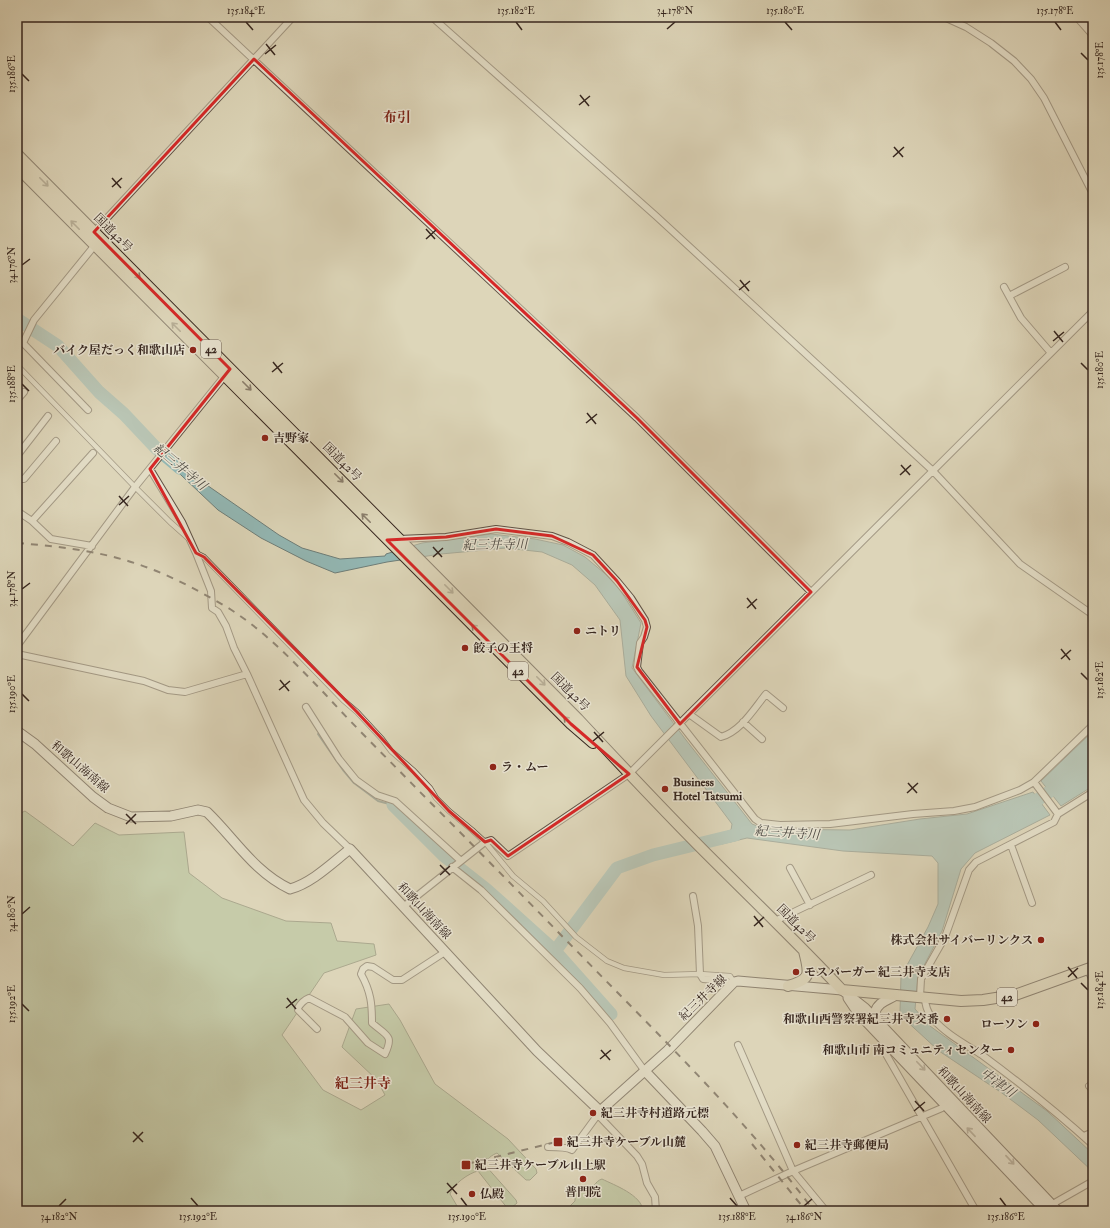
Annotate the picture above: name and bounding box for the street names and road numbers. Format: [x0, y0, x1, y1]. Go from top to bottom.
street label: 国道42号 [91, 211, 135, 255]
road number: 42 [201, 340, 221, 358]
street label: 国道42号 [320, 440, 364, 484]
road number: 42 [508, 662, 528, 680]
street label: 国道42号 [548, 670, 592, 714]
street label: 和歌山海南線 [48, 738, 112, 796]
street label: 和歌山海南線 [394, 880, 454, 942]
street label: 国道42号 [774, 902, 818, 946]
street label: 紀三井寺線 [676, 972, 730, 1024]
road number: 42 [997, 988, 1017, 1006]
street label: 和歌山海南線 [934, 1064, 994, 1126]

